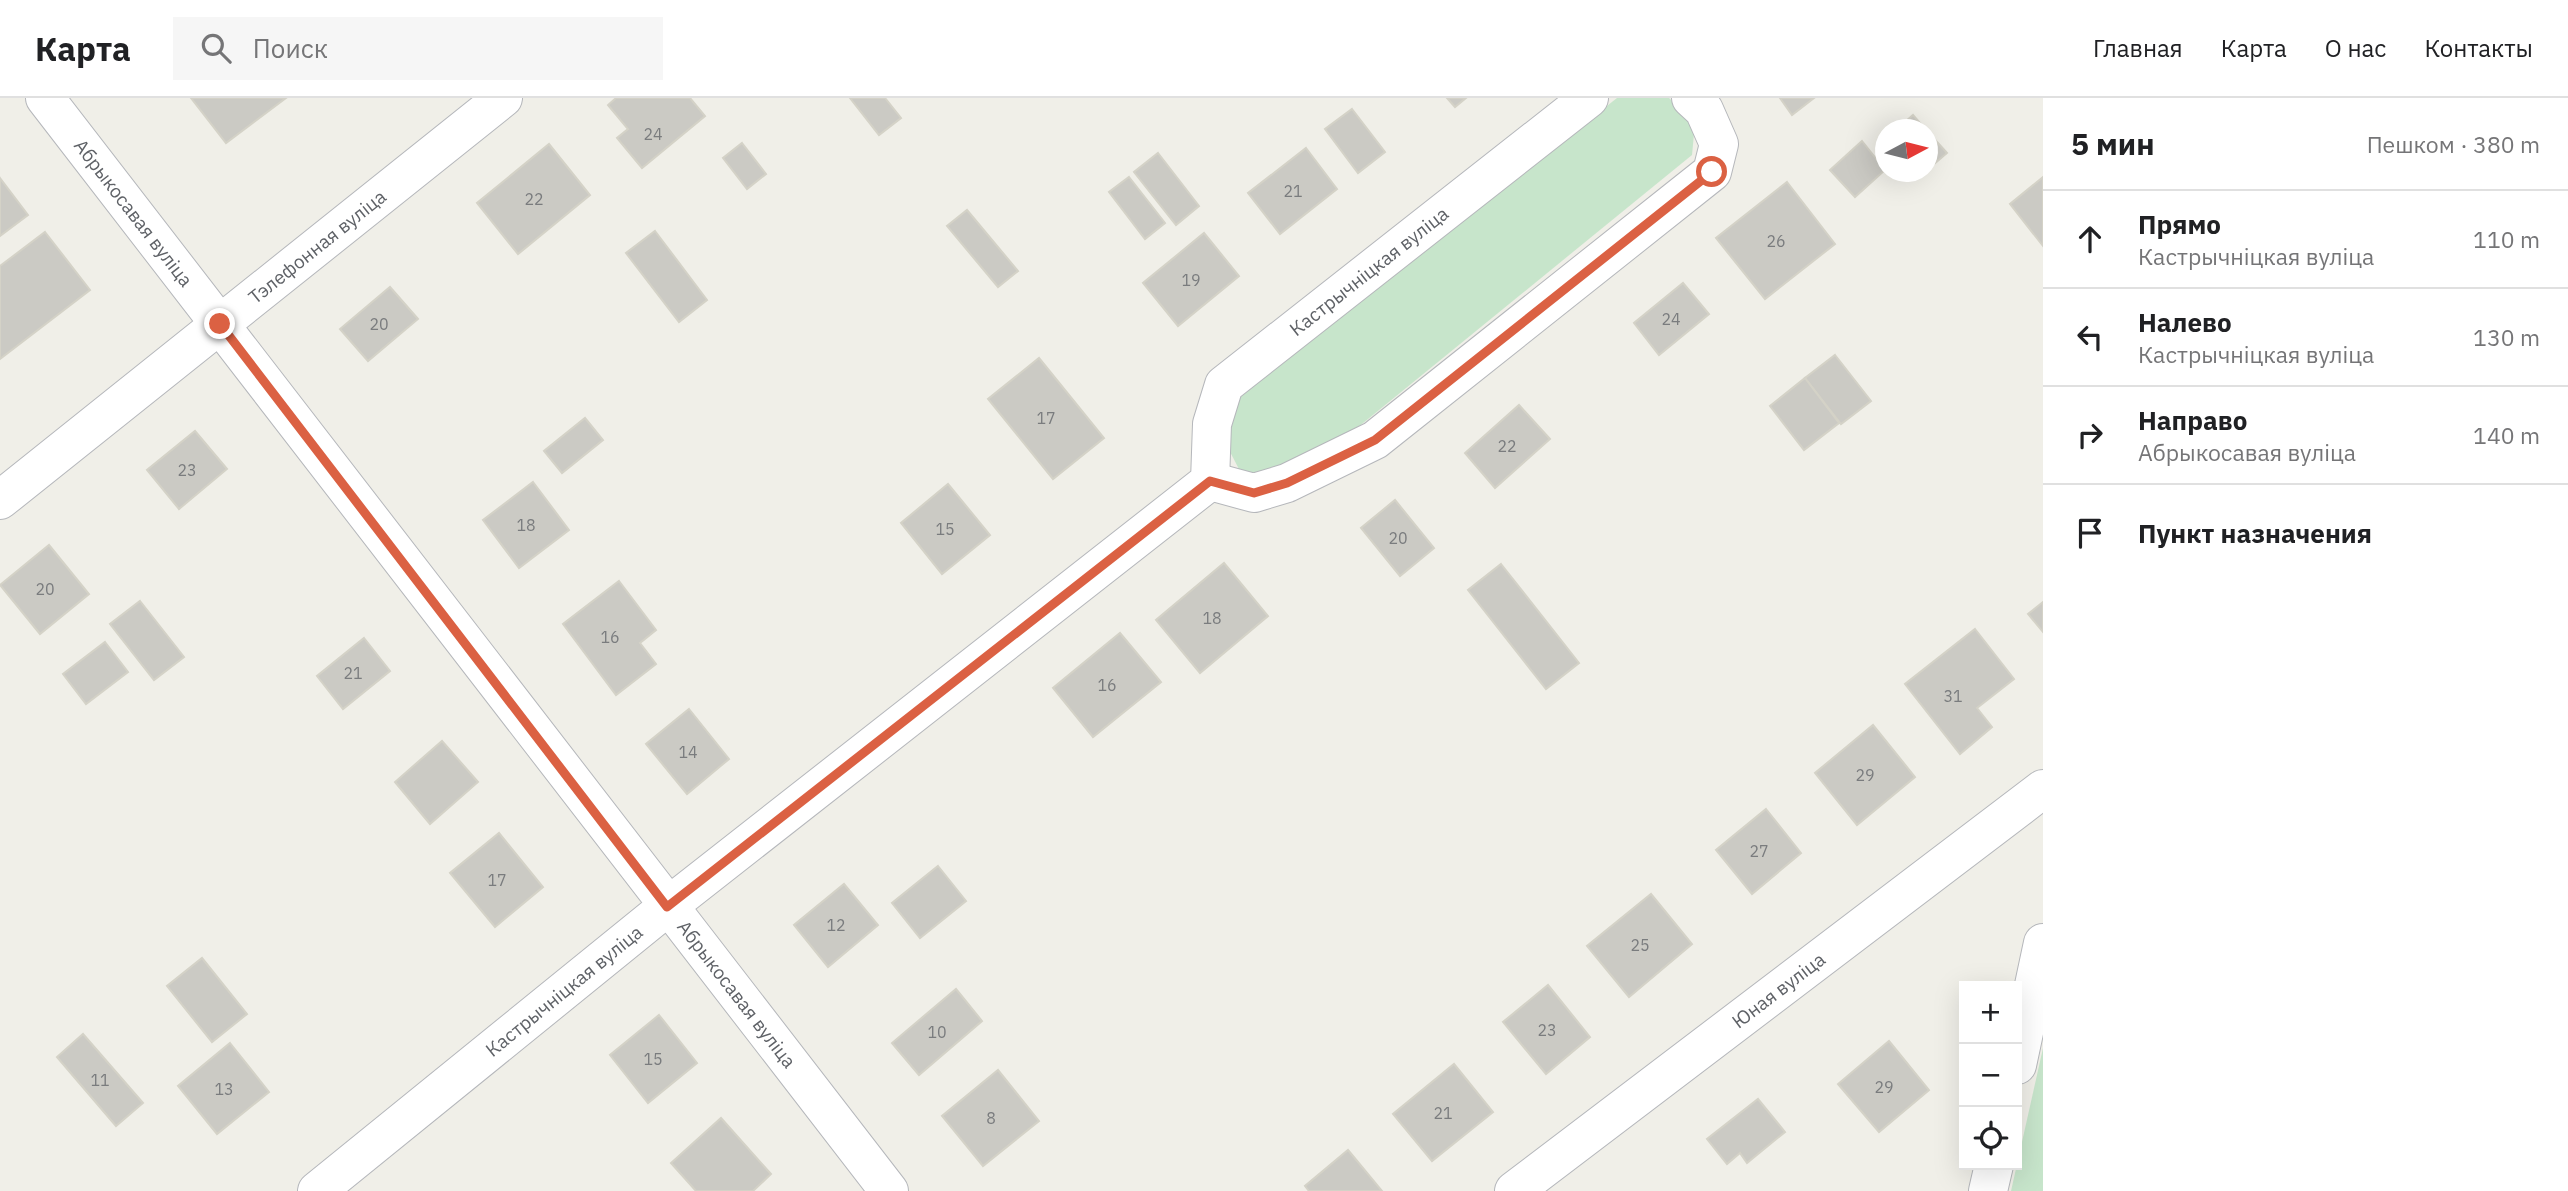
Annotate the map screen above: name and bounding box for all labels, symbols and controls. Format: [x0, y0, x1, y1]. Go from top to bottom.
search box [173, 17, 663, 80]
text: Карта [35, 27, 131, 70]
icon: search [197, 29, 235, 67]
text: Поиск [253, 31, 328, 65]
text: Главная [2093, 32, 2183, 64]
text: Карта [2221, 32, 2287, 64]
text: О нас [2325, 32, 2386, 64]
text: Контакты [2424, 32, 2533, 64]
north arrow [1875, 119, 1938, 182]
house number: 24 [643, 124, 663, 144]
text: 5 мин [2071, 124, 2155, 163]
text: Пешком · 380 m [2367, 129, 2540, 159]
street label: Абрыкосавая вуліца [69, 134, 198, 291]
route start [1696, 156, 1727, 187]
house number: 21 [1283, 181, 1303, 201]
street label: Тэлефонная вуліца [243, 184, 391, 309]
house number: 22 [524, 189, 544, 209]
street label: Кастрычніцкая вуліца [1285, 201, 1453, 341]
text: Прямо [2138, 207, 2221, 241]
icon: ahead [2071, 220, 2109, 258]
text: 110 m [2473, 224, 2540, 254]
house number: 26 [1766, 231, 1786, 251]
text: Кастрычніцкая вуліца [2138, 241, 2374, 271]
house number: 19 [1181, 270, 1201, 290]
text: Налево [2138, 305, 2232, 339]
route end [204, 308, 235, 339]
house number: 24 [1661, 309, 1681, 329]
house number: 20 [369, 314, 389, 334]
icon: left [2071, 318, 2109, 356]
text: 130 m [2473, 322, 2540, 352]
text: Кастрычніцкая вуліца [2138, 339, 2374, 369]
text: Направо [2138, 403, 2247, 437]
house number: 17 [1036, 408, 1056, 428]
icon: right [2071, 416, 2109, 454]
text: 140 m [2473, 420, 2540, 450]
house number: 22 [1497, 436, 1517, 456]
text: Абрыкосавая вуліца [2138, 437, 2356, 467]
house number: 23 [177, 460, 197, 480]
icon: arrive [2071, 514, 2109, 552]
house number: 18 [516, 515, 536, 535]
text: Пункт назначения [2138, 516, 2372, 550]
house number: 15 [935, 519, 955, 539]
house number: 20 [1388, 528, 1408, 548]
house number: 20 [35, 579, 55, 599]
house number: 18 [1202, 608, 1222, 628]
house number: 16 [600, 627, 620, 647]
house number: 21 [343, 663, 363, 683]
house number: 16 [1097, 675, 1117, 695]
house number: 31 [1943, 686, 1963, 706]
house number: 14 [678, 742, 698, 762]
house number: 29 [1855, 765, 1875, 785]
house number: 27 [1749, 841, 1769, 861]
house number: 17 [487, 870, 507, 890]
street label: Абрыкосавая вуліца [672, 915, 801, 1073]
house number: 12 [826, 915, 846, 935]
street label: Кастрычніцкая вуліца [480, 920, 647, 1062]
house number: 25 [1630, 935, 1650, 955]
street label: Юная вуліца [1727, 947, 1830, 1033]
map controls [1959, 981, 2022, 1170]
button: + [1959, 981, 2022, 1044]
house number: 23 [1537, 1020, 1557, 1040]
house number: 10 [927, 1022, 947, 1042]
button: − [1959, 1044, 2022, 1107]
house number: 15 [643, 1049, 663, 1069]
house number: 11 [90, 1070, 110, 1090]
house number: 29 [1874, 1077, 1894, 1097]
house number: 13 [214, 1079, 234, 1099]
house number: 21 [1433, 1103, 1453, 1123]
button: locate [1959, 1107, 2022, 1170]
house number: 8 [986, 1108, 996, 1128]

